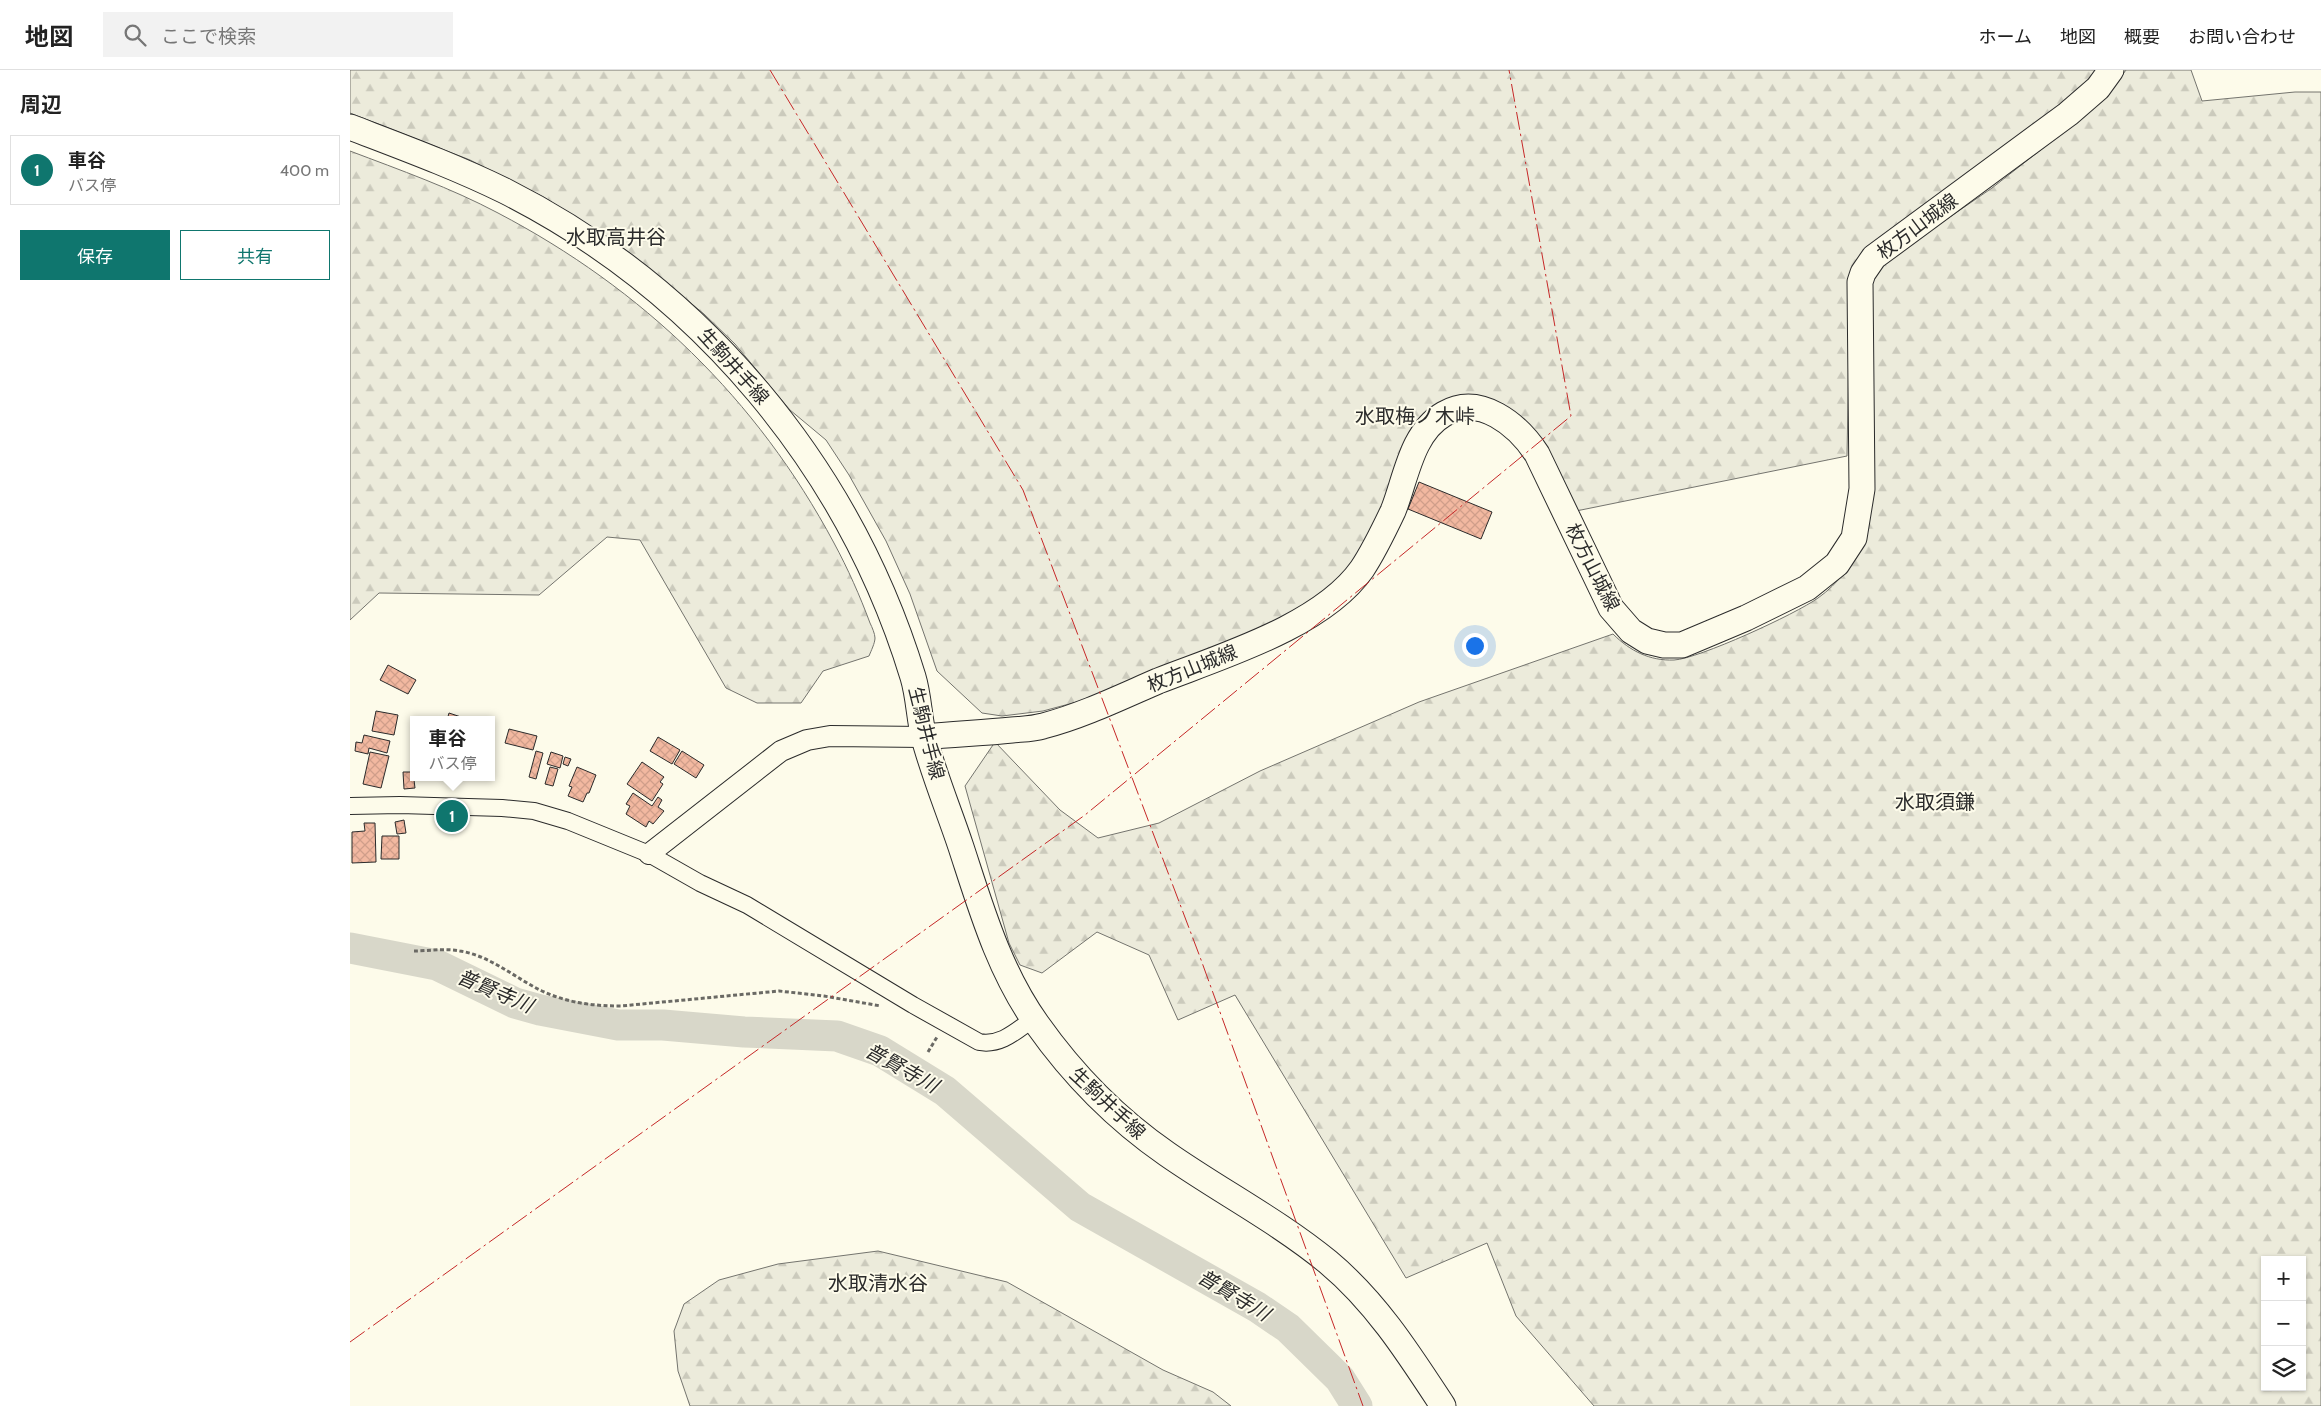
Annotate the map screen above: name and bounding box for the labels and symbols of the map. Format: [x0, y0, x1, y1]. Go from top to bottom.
street label: 枚方山城線 [1872, 189, 1962, 264]
district label: 水取高井谷 [566, 225, 666, 249]
street label: 生駒井手線 [693, 323, 774, 409]
district label: 水取梅ノ木峠 [1355, 404, 1475, 428]
street label: 枚方山城線 [1561, 520, 1624, 615]
your location [1462, 633, 1488, 659]
street label: 枚方山城線 [1144, 640, 1241, 697]
street label: 生駒井手線 [904, 684, 949, 782]
district label: 水取須鎌 [1895, 790, 1975, 814]
pin: 1 [436, 797, 468, 835]
water label: 普賢寺川 [453, 964, 538, 1018]
water label: 普賢寺川 [861, 1038, 945, 1099]
street label: 生駒井手線 [1065, 1063, 1150, 1144]
water label: 普賢寺川 [1194, 1264, 1276, 1327]
district label: 水取清水谷 [828, 1271, 928, 1295]

